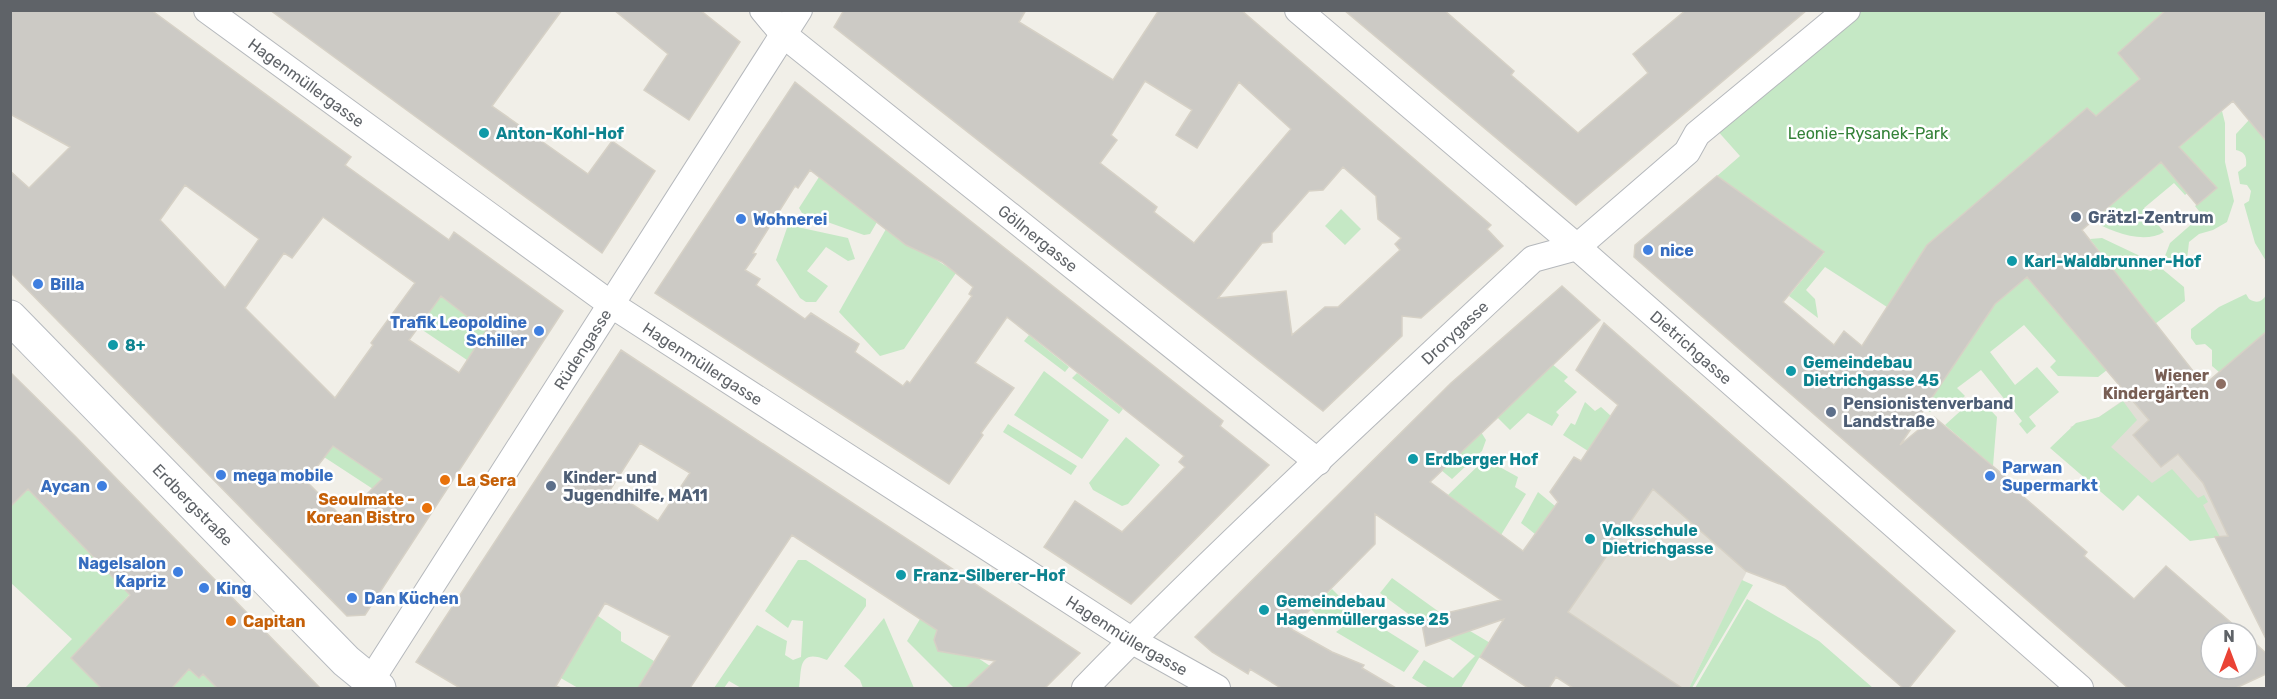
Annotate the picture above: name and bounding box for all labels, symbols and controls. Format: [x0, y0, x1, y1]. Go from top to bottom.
street label: Hagenmüllergasse [244, 34, 368, 131]
place label: Anton-Kohl-Hof [496, 124, 625, 143]
park label: Leonie-Rysanek-Park [1788, 124, 1949, 143]
marker: Anton-Kohl-Hof [477, 126, 491, 140]
street label: Göllnergasse [994, 201, 1081, 276]
place label: Grätzl-Zentrum [2088, 208, 2214, 227]
place label: Wohnerei [753, 210, 827, 229]
marker: Grätzl-Zentrum [2069, 210, 2083, 224]
marker: Wohnerei [734, 212, 748, 226]
place label: nice [1660, 241, 1694, 260]
marker: nice [1641, 243, 1655, 257]
place label: Karl-Waldbrunner-Hof [2024, 252, 2202, 271]
marker: Karl-Waldbrunner-Hof [2005, 254, 2019, 268]
place label: Billa [50, 275, 84, 294]
marker: Billa [31, 277, 45, 291]
street label: Drorygasse [1418, 297, 1492, 369]
street label: Rüdengasse [550, 306, 616, 393]
street label: Dietrichgasse [1646, 307, 1736, 388]
place label: Trafik Leopoldine Schiller [390, 313, 528, 350]
street label: Hagenmüllergasse [639, 318, 766, 410]
marker: Trafik Leopoldine Schiller [532, 324, 546, 338]
place label: 8+ [125, 336, 146, 355]
marker: 8+ [106, 338, 120, 352]
place label: Gemeindebau Dietrichgasse 45 [1803, 353, 1939, 390]
marker: Gemeindebau Dietrichgasse 45 [1784, 364, 1798, 378]
place label: Wiener Kindergärten [2103, 366, 2210, 403]
marker: Wiener Kindergärten [2214, 377, 2228, 391]
place label: Pensionistenverband Landstraße [1843, 394, 2013, 431]
marker: Pensionistenverband Landstraße [1824, 405, 1838, 419]
place label: Erdberger Hof [1425, 450, 1539, 469]
marker: Erdberger Hof [1406, 452, 1420, 466]
place label: Parwan Supermarkt [2002, 458, 2098, 495]
street label: Erdbergstraße [149, 460, 237, 550]
place label: mega mobile [233, 466, 333, 485]
marker: mega mobile [214, 468, 228, 482]
place label: Kinder- und Jugendhilfe, MA11 [563, 468, 708, 505]
marker: Parwan Supermarkt [1983, 469, 1997, 483]
place label: La Sera [457, 471, 516, 490]
marker: La Sera [438, 473, 452, 487]
place label: Aycan [41, 477, 90, 496]
marker: Aycan [95, 479, 109, 493]
marker: Kinder- und Jugendhilfe, MA11 [544, 479, 558, 493]
place label: Seoulmate - Korean Bistro [306, 490, 415, 527]
marker: Seoulmate - Korean Bistro [420, 501, 434, 515]
place label: Volksschule Dietrichgasse [1602, 521, 1713, 558]
marker: Volksschule Dietrichgasse [1583, 532, 1597, 546]
place label: Nagelsalon Kapriz [78, 554, 166, 591]
marker: Nagelsalon Kapriz [171, 565, 185, 579]
place label: Franz-Silberer-Hof [913, 566, 1066, 585]
marker: Franz-Silberer-Hof [894, 568, 908, 582]
place label: King [216, 579, 252, 598]
marker: King [197, 581, 211, 595]
place label: Dan Küchen [364, 589, 459, 608]
marker: Dan Küchen [345, 591, 359, 605]
street label: Hagenmüllergasse [1062, 592, 1191, 680]
place label: Gemeindebau Hagenmüllergasse 25 [1276, 592, 1449, 629]
marker: Gemeindebau Hagenmüllergasse 25 [1257, 603, 1271, 617]
place label: Capitan [243, 612, 306, 631]
marker: Capitan [224, 614, 238, 628]
north arrow [2199, 621, 2259, 681]
text: N [2223, 627, 2235, 646]

